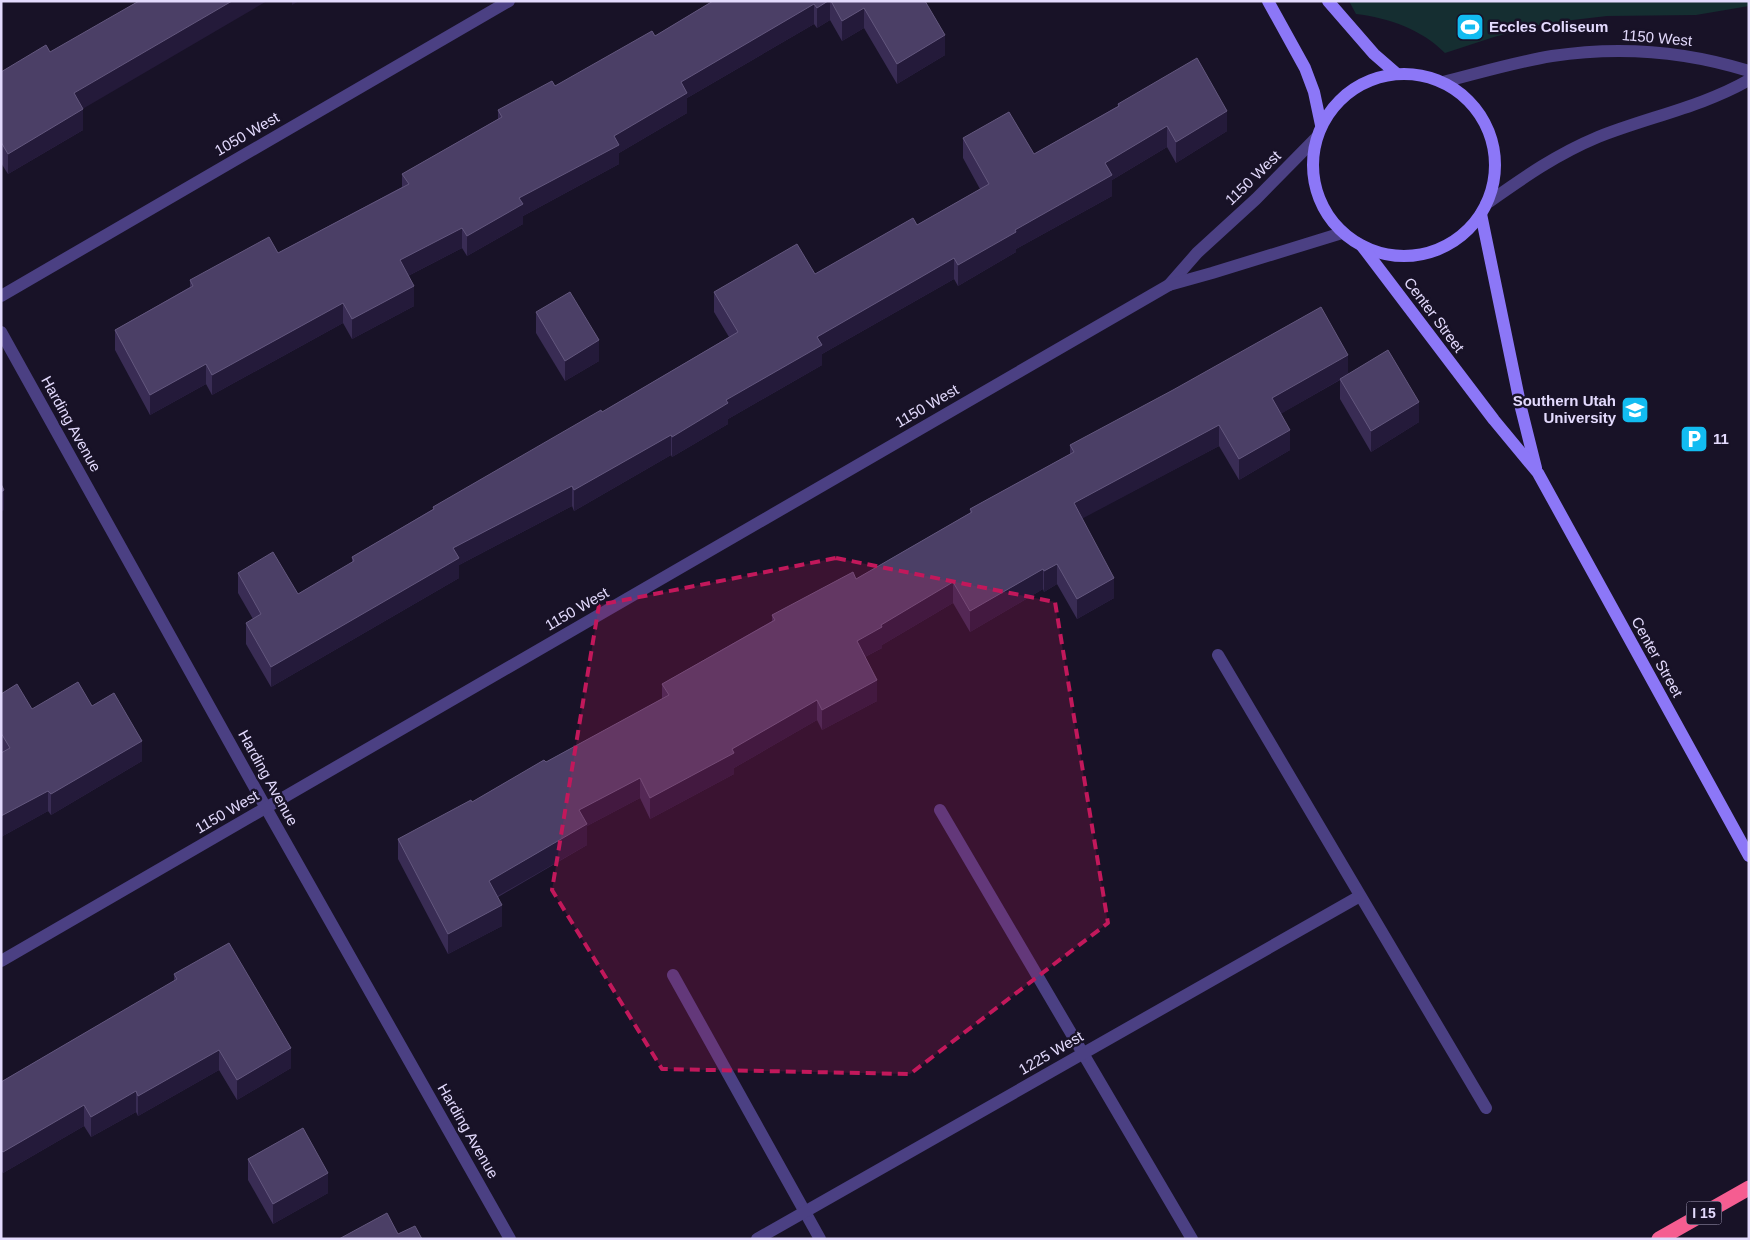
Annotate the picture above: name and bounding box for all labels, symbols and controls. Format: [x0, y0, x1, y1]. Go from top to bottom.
sports icon: Eccles Coliseum [1455, 12, 1485, 42]
place label: Eccles Coliseum [1489, 18, 1608, 35]
street label: 1150 West [1621, 26, 1694, 49]
street label: 1050 West [212, 108, 283, 159]
street label: 1150 West [1221, 147, 1284, 208]
street label: Center Street [1401, 274, 1469, 356]
street label: Harding Avenue [38, 373, 105, 474]
street label: 1150 West [892, 380, 962, 431]
place label: Southern Utah University [1513, 392, 1617, 426]
school or university icon: Southern Utah University [1620, 395, 1650, 425]
parking icon: 11 [1679, 424, 1709, 454]
place label: 11 [1713, 430, 1729, 447]
street label: 1150 West [542, 583, 612, 634]
street label: Center Street [1628, 614, 1687, 701]
street label: Harding Avenue [235, 727, 302, 828]
street label: 1150 West [192, 786, 262, 837]
street label: 1225 West [1016, 1027, 1087, 1078]
street label: Harding Avenue [434, 1080, 502, 1181]
road number: I 15 [1686, 1202, 1722, 1224]

